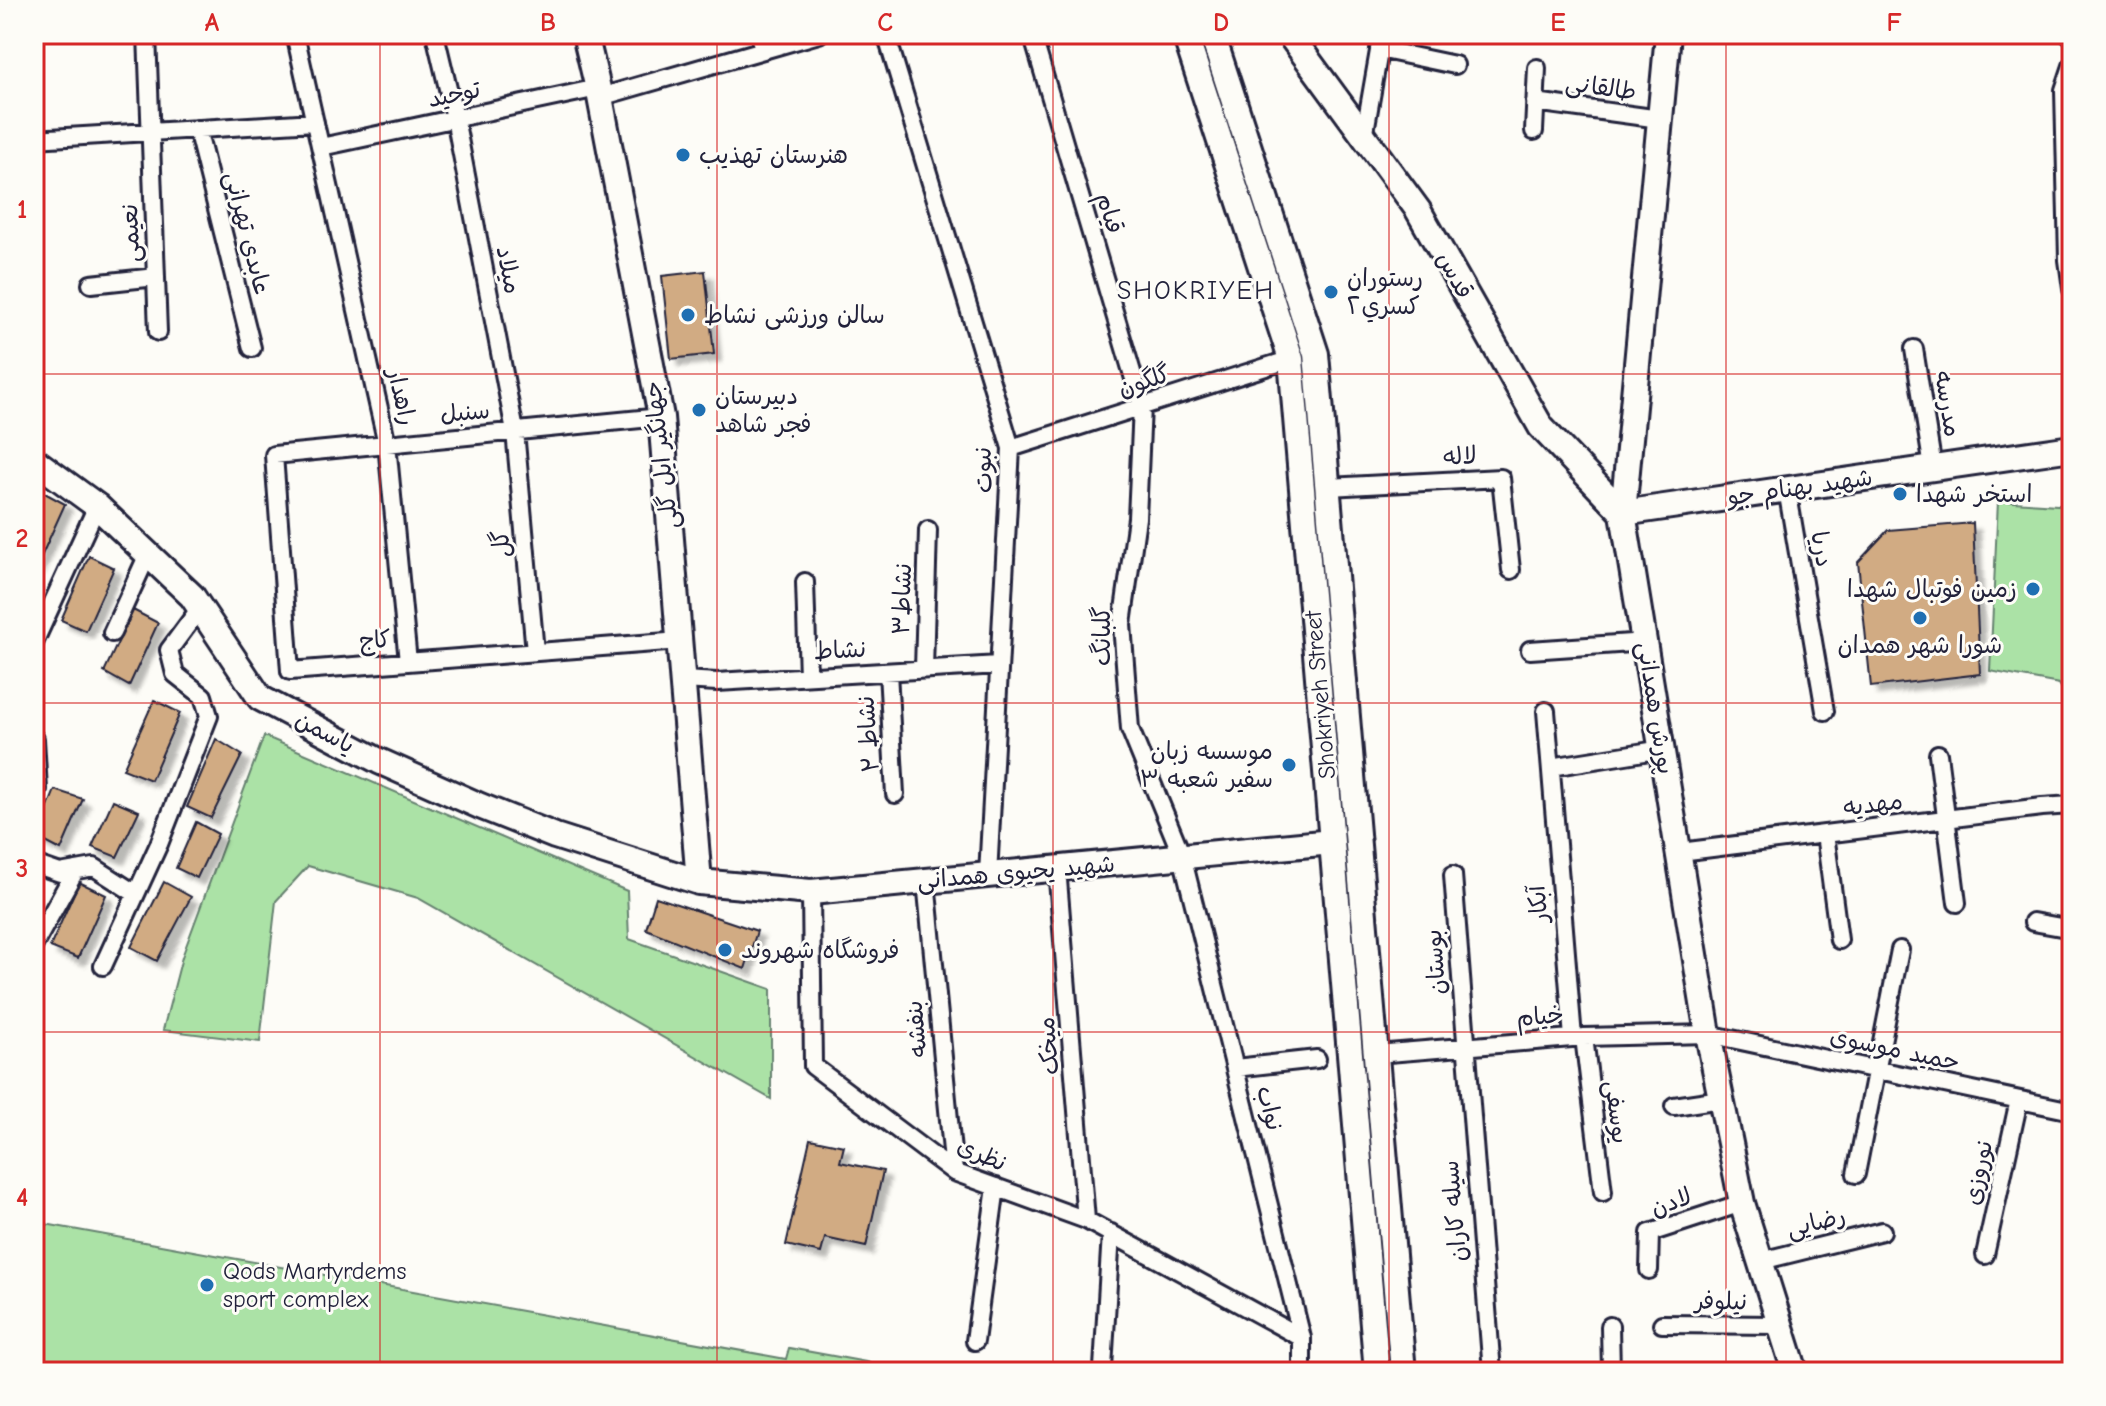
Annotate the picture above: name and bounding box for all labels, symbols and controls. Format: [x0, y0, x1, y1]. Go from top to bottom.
text: A [205, 8, 220, 38]
text: B [540, 8, 556, 38]
text: C [877, 8, 893, 38]
text: D [1213, 8, 1229, 38]
text: E [1550, 8, 1566, 38]
text: F [1886, 8, 1902, 38]
street label: طالقانی [1564, 68, 1638, 107]
street label: توحید [425, 75, 484, 114]
place label: هنرستان تهذیب [699, 141, 848, 169]
marker: هنرستان تهذیب [674, 146, 692, 164]
street label: عابدی تهرانی [218, 169, 277, 297]
street label: قیام [1087, 189, 1129, 238]
text: 1 [17, 195, 27, 225]
street label: نعیمی [115, 203, 146, 263]
street label: میلاد [491, 244, 527, 296]
street label: قدس [1431, 247, 1479, 303]
place label: رستوران کسري٢ [1347, 264, 1423, 323]
district label: SHOKRIYEH [1117, 276, 1275, 306]
marker: رستوران کسري٢ [1322, 283, 1340, 301]
place label: سالن ورزشی نشاط [704, 301, 885, 330]
marker: سالن ورزشی نشاط [679, 306, 697, 324]
street label: گلگون [1114, 359, 1174, 403]
street label: راهدار [381, 364, 422, 428]
street label: مدرسه [1929, 369, 1967, 439]
street label: جهانگیر ایل گلی [638, 379, 685, 531]
place label: دبیرستان فجر شاهد [715, 382, 811, 438]
street label: سنبل [439, 396, 491, 428]
marker: دبیرستان فجر شاهد [690, 401, 708, 419]
street label: لاله [1442, 441, 1478, 471]
street label: نبوت [969, 447, 998, 493]
street label: شهید بهنام جو [1724, 463, 1875, 516]
place label: استخر شهدا [1916, 480, 2032, 508]
marker: استخر شهدا [1891, 485, 1909, 503]
text: 2 [16, 524, 28, 554]
street label: گل [486, 529, 516, 559]
street label: دریا [1805, 529, 1839, 569]
street label: نشاط۳ [887, 563, 917, 635]
place label: زمین فوتبال شهدا [1847, 575, 2017, 604]
marker: زمین فوتبال شهدا [2024, 580, 2042, 598]
street label: گلبانگ [1088, 606, 1116, 666]
street label: Shokriyeh Street [1299, 609, 1341, 780]
marker: شورا شهر همدان [1911, 609, 1929, 627]
street label: کاج [358, 625, 392, 657]
place label: شورا شهر همدان [1838, 631, 2002, 660]
street label: نشاط [813, 635, 867, 665]
street label: پورش همدانی [1631, 640, 1680, 776]
street label: نشاط ۲ [851, 695, 885, 773]
street label: یاسمن [291, 705, 359, 759]
place label: موسسه زبان سفیر شعبه ۳ [1140, 737, 1273, 793]
marker: موسسه زبان سفیر شعبه ۳ [1280, 756, 1298, 774]
street label: مهدیه [1842, 786, 1904, 822]
street label: شهید یحیوی همدانی [916, 849, 1116, 896]
text: 3 [16, 854, 28, 884]
street label: آبکار [1522, 883, 1554, 926]
street label: بوستان [1419, 928, 1452, 996]
place label: فروشگاه شهروند [741, 936, 899, 964]
marker: فروشگاه شهروند [716, 941, 734, 959]
street label: بنفشه [900, 999, 932, 1059]
street label: خیام [1515, 1000, 1565, 1036]
street label: میخک [1032, 1016, 1064, 1076]
street label: حمید موسوی [1827, 1022, 1962, 1077]
street label: یوسفی [1598, 1079, 1635, 1145]
street label: نواب [1250, 1083, 1289, 1133]
street label: نظری [953, 1131, 1011, 1177]
street label: نوروزی [1957, 1136, 2000, 1208]
street label: سیله کاران [1436, 1159, 1472, 1263]
street label: لادن [1647, 1182, 1695, 1222]
text: 4 [16, 1183, 28, 1213]
street label: رضایی [1784, 1201, 1849, 1244]
place label: Qods Martyrdems sport complex [223, 1257, 406, 1313]
marker: Qods Martyrdems sport complex [198, 1276, 216, 1294]
street label: نیلوفر [1693, 1287, 1747, 1317]

